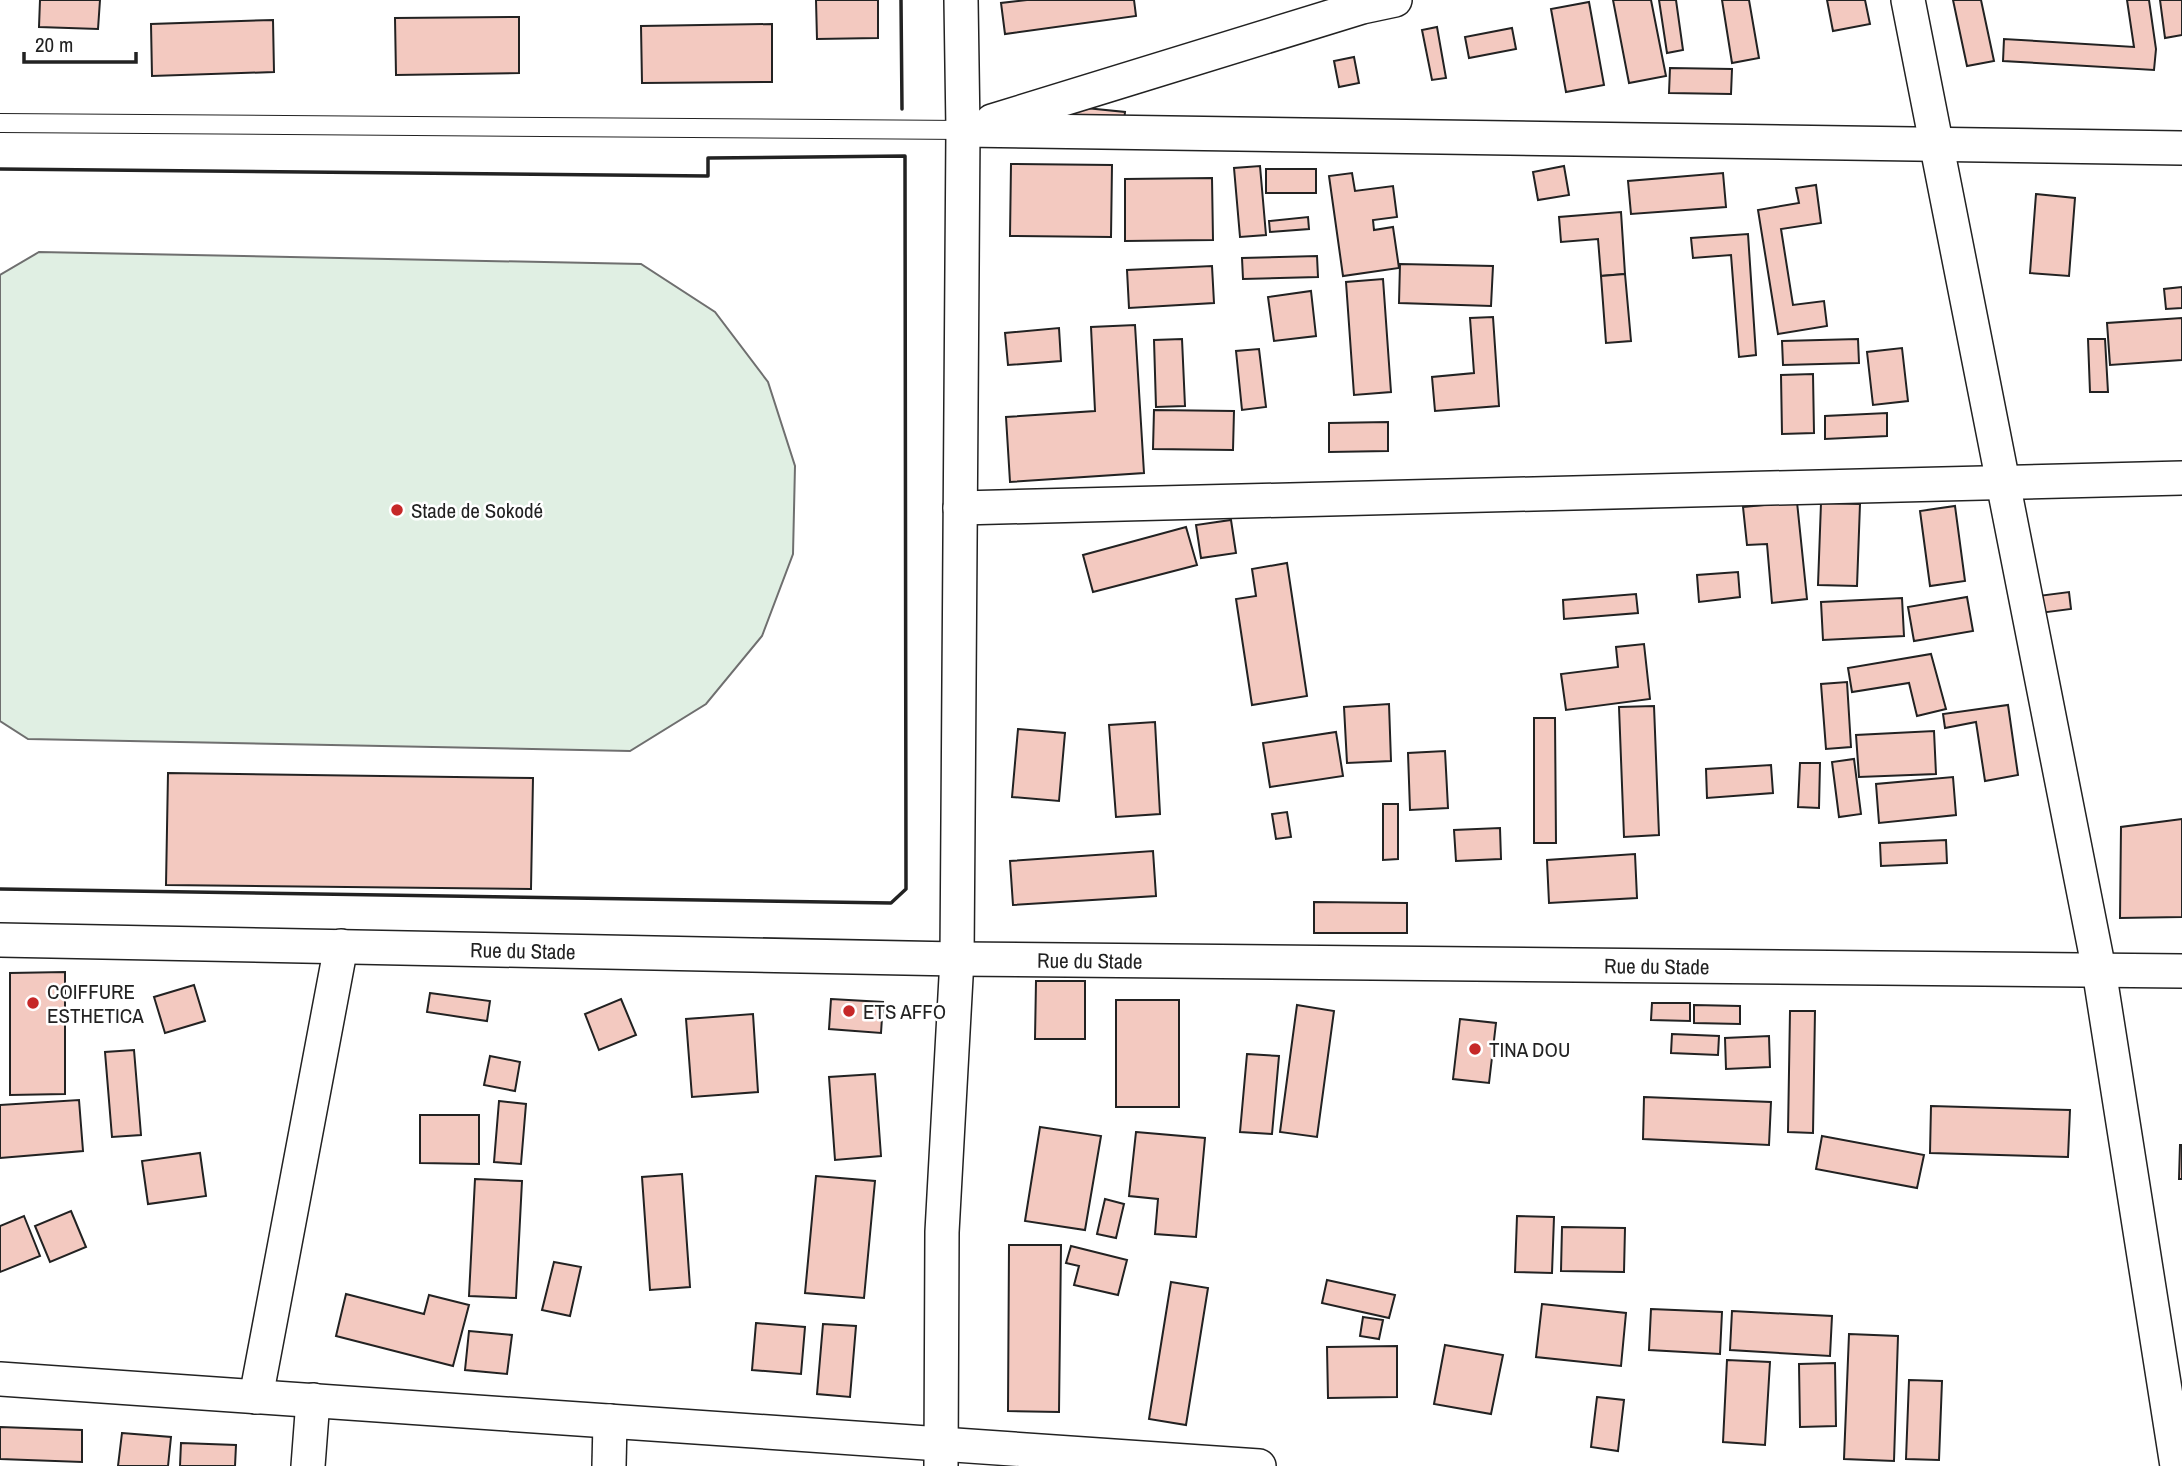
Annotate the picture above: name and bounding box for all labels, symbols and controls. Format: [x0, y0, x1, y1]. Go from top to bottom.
scale bar [24, 21, 136, 65]
text: 20 m [35, 30, 73, 59]
place label: Stade de Sokodé [411, 496, 543, 525]
marker: Stade de Sokodé [389, 502, 405, 518]
street label: Rue du Stade [470, 935, 576, 966]
street label: Rue du Stade [1037, 945, 1143, 975]
street label: Rue du Stade [1604, 951, 1710, 981]
place label: COIFFURE ESTHETICA [47, 977, 144, 1030]
marker: COIFFURE ESTHETICA [25, 995, 41, 1011]
place label: ETS AFFO [863, 997, 946, 1026]
marker: ETS AFFO [841, 1003, 857, 1019]
place label: TINA DOU [1489, 1035, 1570, 1064]
marker: TINA DOU [1467, 1041, 1483, 1057]

